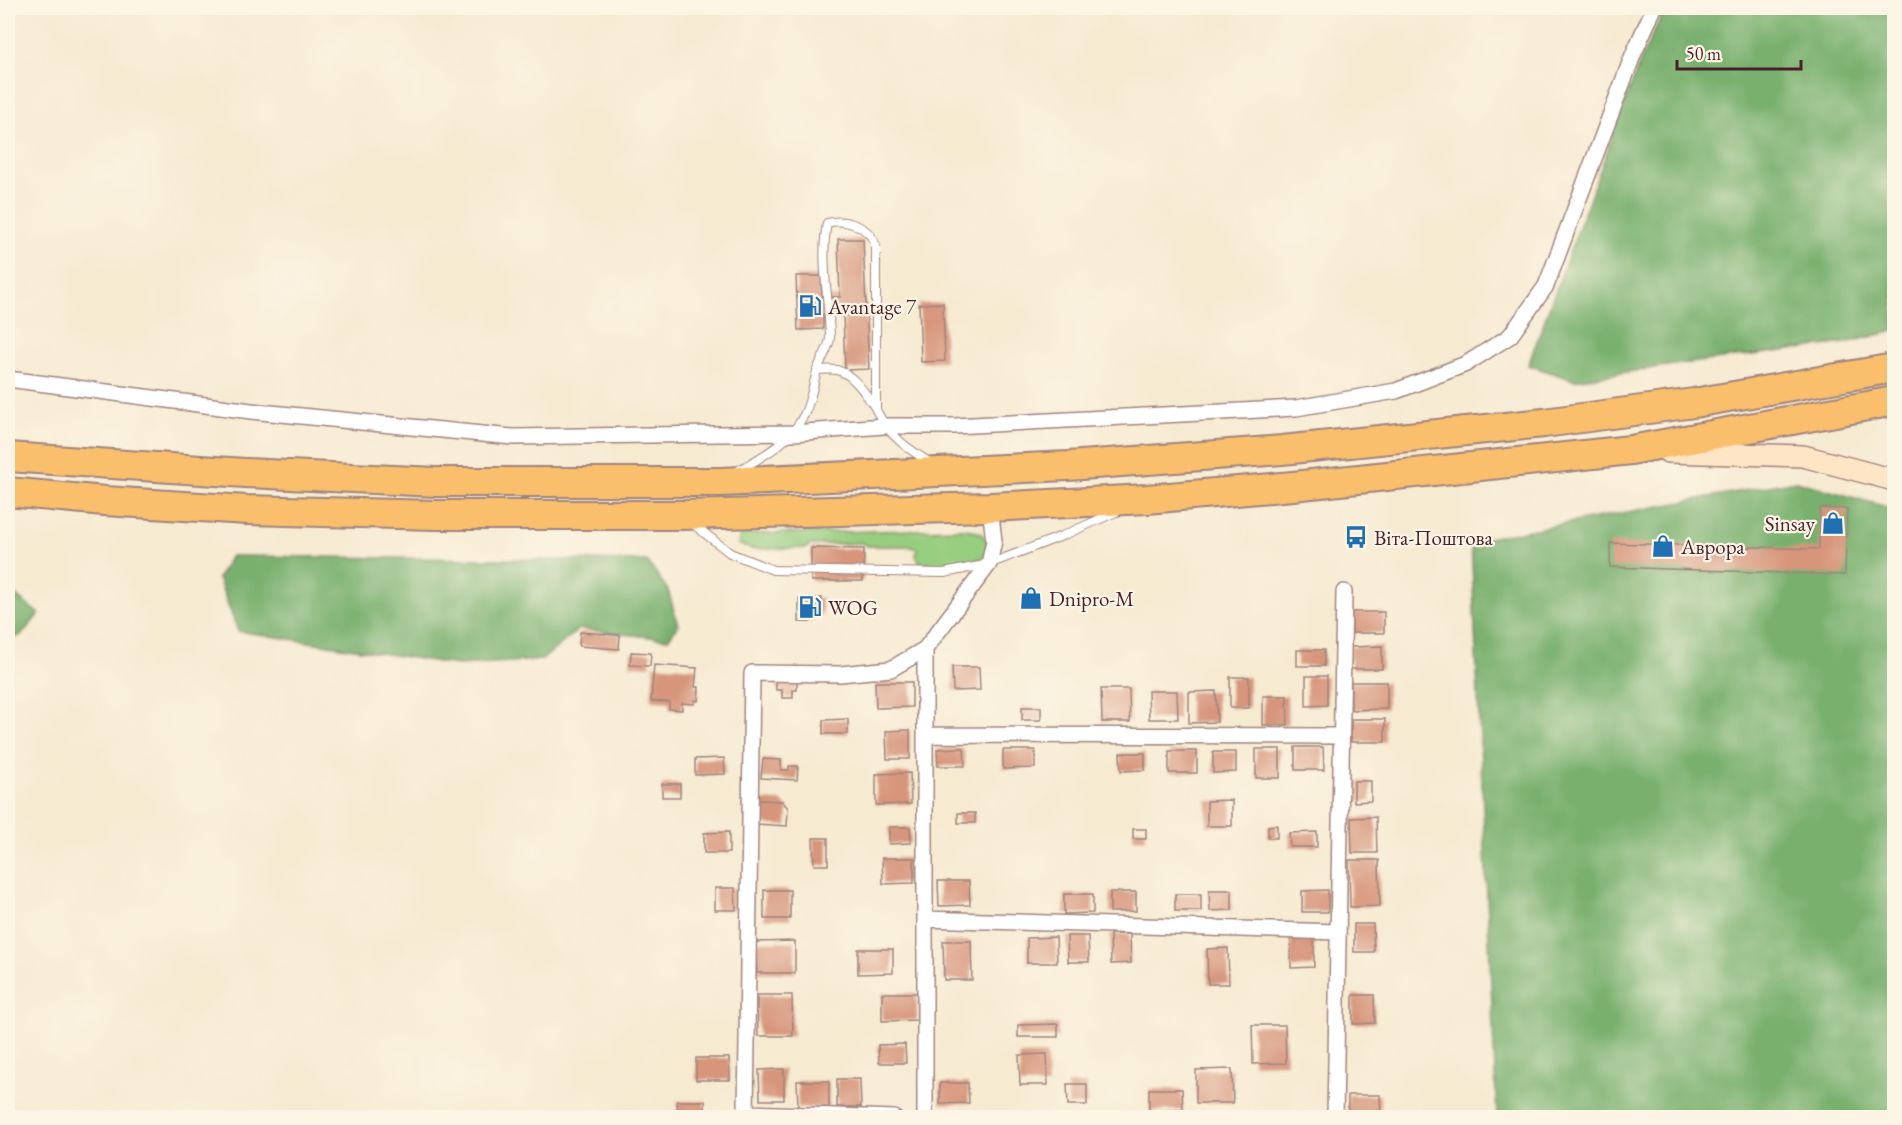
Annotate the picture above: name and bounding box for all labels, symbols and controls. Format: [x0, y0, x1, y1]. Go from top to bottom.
scale bar [1677, 33, 1802, 71]
text: 50 m [1686, 42, 1721, 65]
fuel station icon: Avantage 7 [797, 293, 823, 319]
place label: Avantage 7 [827, 293, 917, 320]
place label: Sinsay [1765, 510, 1816, 537]
shop icon: Sinsay [1820, 510, 1846, 536]
bus stop icon: Віта-Поштова [1343, 524, 1369, 550]
place label: Віта-Поштова [1374, 524, 1493, 551]
shop icon: Аврора [1650, 533, 1676, 559]
place label: Аврора [1680, 533, 1745, 560]
shop icon: Dnipro-M [1018, 585, 1044, 611]
place label: Dnipro-M [1049, 585, 1134, 612]
fuel station icon: WOG [797, 594, 823, 620]
place label: WOG [828, 594, 878, 621]

